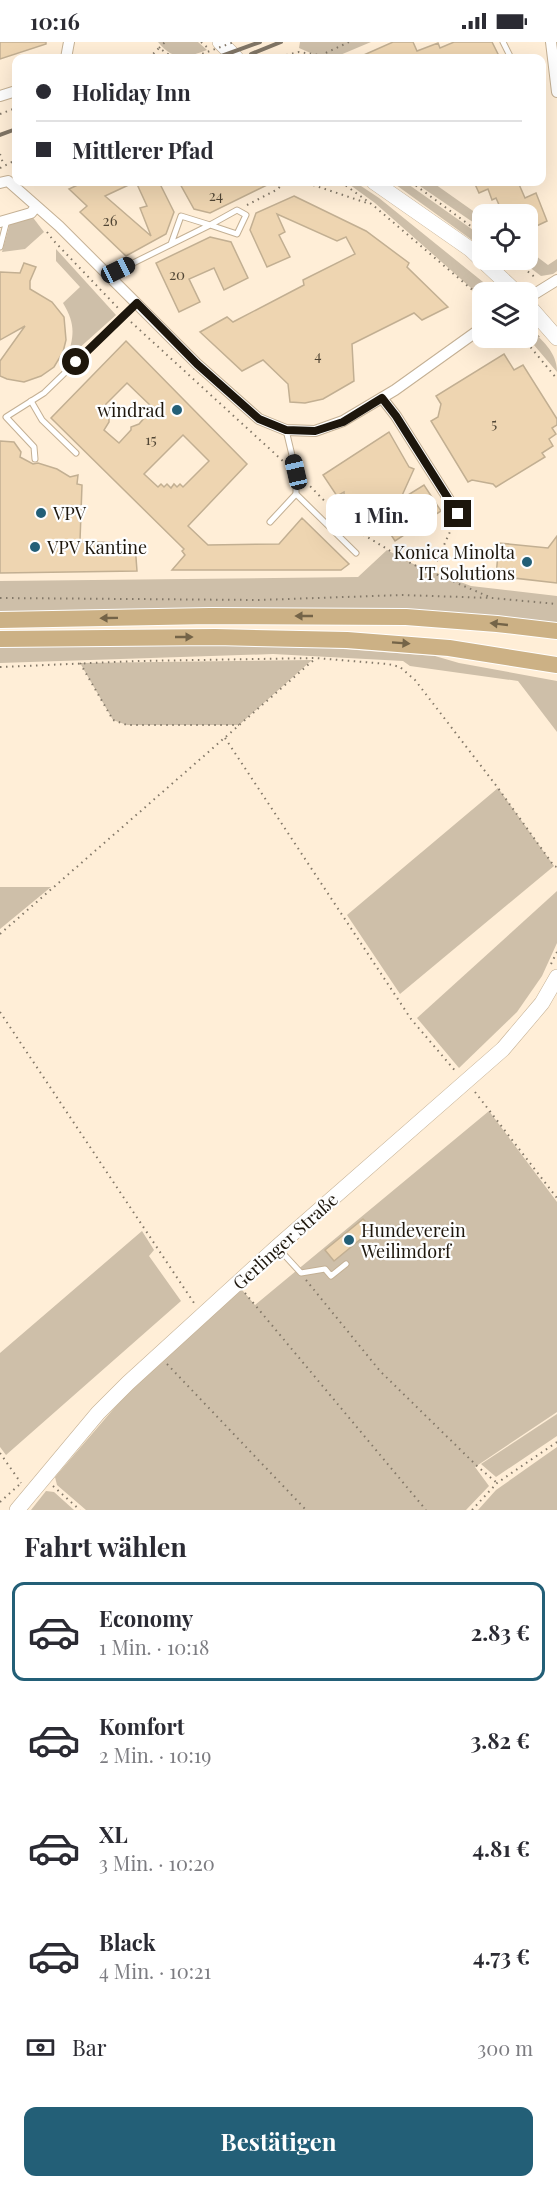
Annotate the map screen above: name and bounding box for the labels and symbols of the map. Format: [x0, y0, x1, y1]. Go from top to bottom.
house number: 24 [209, 185, 223, 205]
house number: 26 [103, 210, 118, 230]
car [98, 254, 138, 286]
house number: 20 [169, 264, 185, 284]
house number: 4 [314, 345, 322, 365]
route start [62, 348, 89, 375]
place label: windrad [97, 398, 166, 422]
marker: windrad [170, 403, 184, 417]
house number: 5 [491, 413, 497, 433]
house number: 15 [145, 429, 157, 449]
car [283, 452, 309, 492]
callout: 1 Min. [326, 493, 437, 535]
route end [444, 500, 471, 527]
place label: VPV [52, 501, 87, 525]
marker: VPV [34, 506, 48, 520]
place label: VPV Kantine [46, 535, 147, 559]
marker: VPV Kantine [28, 540, 42, 554]
place label: Konica Minolta IT Solutions [393, 540, 515, 585]
marker: Konica Minolta IT Solutions [520, 555, 534, 569]
one-way arrow [295, 611, 314, 621]
one-way arrow [100, 613, 119, 622]
one-way arrow [489, 619, 508, 629]
one-way arrow [175, 632, 194, 642]
one-way arrow [391, 638, 410, 648]
street label: Gerlinger Straße [227, 1187, 343, 1295]
place label: Hundeverein Weilimdorf [360, 1218, 466, 1263]
marker: Hundeverein Weilimdorf [342, 1233, 356, 1247]

